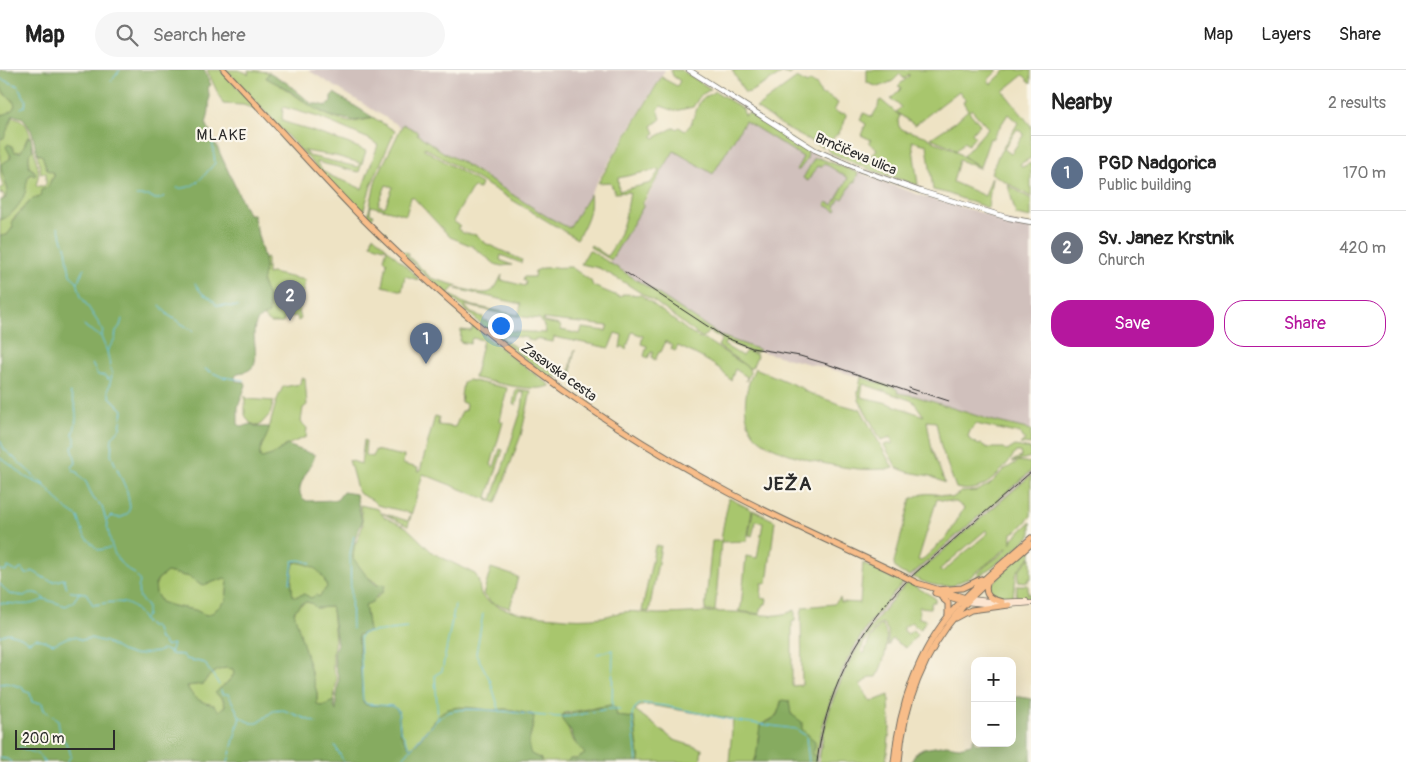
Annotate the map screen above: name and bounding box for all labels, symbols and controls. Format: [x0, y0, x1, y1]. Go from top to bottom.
search box [95, 12, 445, 57]
text: Map [25, 20, 65, 49]
icon: search [113, 21, 141, 49]
text: Search here [153, 23, 246, 47]
text: Map [1204, 23, 1233, 46]
text: Layers [1261, 23, 1311, 46]
text: Share [1339, 23, 1381, 46]
text: Nearby [1051, 89, 1112, 116]
text: 2 results [1328, 93, 1386, 113]
district label: MLAKE [197, 126, 247, 145]
street label: Brnčičeva ulica [813, 129, 899, 179]
text: PGD Nadgorica [1098, 151, 1216, 175]
text: 1 [1064, 163, 1070, 183]
text: 170 m [1343, 163, 1386, 183]
text: Public building [1098, 175, 1191, 195]
text: Sv. Janez Krstnik [1098, 226, 1234, 250]
text: 2 [1063, 238, 1071, 258]
text: 420 m [1339, 238, 1386, 258]
text: Church [1098, 250, 1145, 270]
pin: 2 [274, 280, 306, 321]
button: Save [1051, 300, 1214, 347]
button: Share [1224, 300, 1386, 347]
your location [488, 313, 514, 339]
pin: 1 [410, 323, 442, 364]
street label: Zasavska cesta [518, 339, 600, 405]
district label: JEŽA [764, 472, 812, 496]
map controls [971, 657, 1016, 747]
button: + [971, 657, 1016, 702]
button: − [971, 702, 1016, 747]
scale bar [15, 727, 115, 750]
text: 200 m [22, 730, 64, 747]

